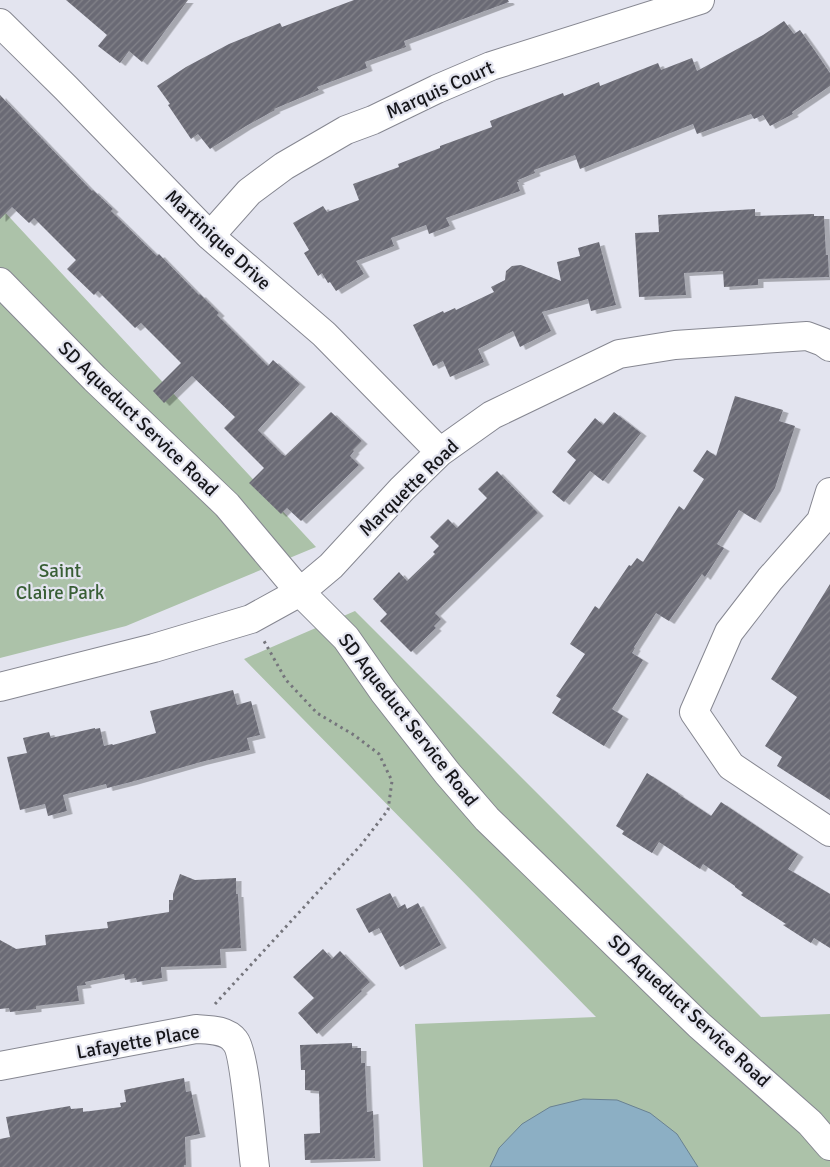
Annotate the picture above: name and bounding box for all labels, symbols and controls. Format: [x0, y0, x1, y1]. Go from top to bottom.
street label: Marquis Court [382, 55, 498, 124]
street label: Martinique Drive [160, 185, 276, 295]
street label: SD Aqueduct Service Road [53, 336, 223, 502]
street label: Marquette Road [354, 434, 464, 542]
park label: Saint Claire Park [16, 559, 105, 605]
street label: SD Aqueduct Service Road [333, 629, 483, 811]
street label: SD Aqueduct Service Road [603, 930, 775, 1092]
street label: Lafayette Place [75, 1019, 201, 1065]

